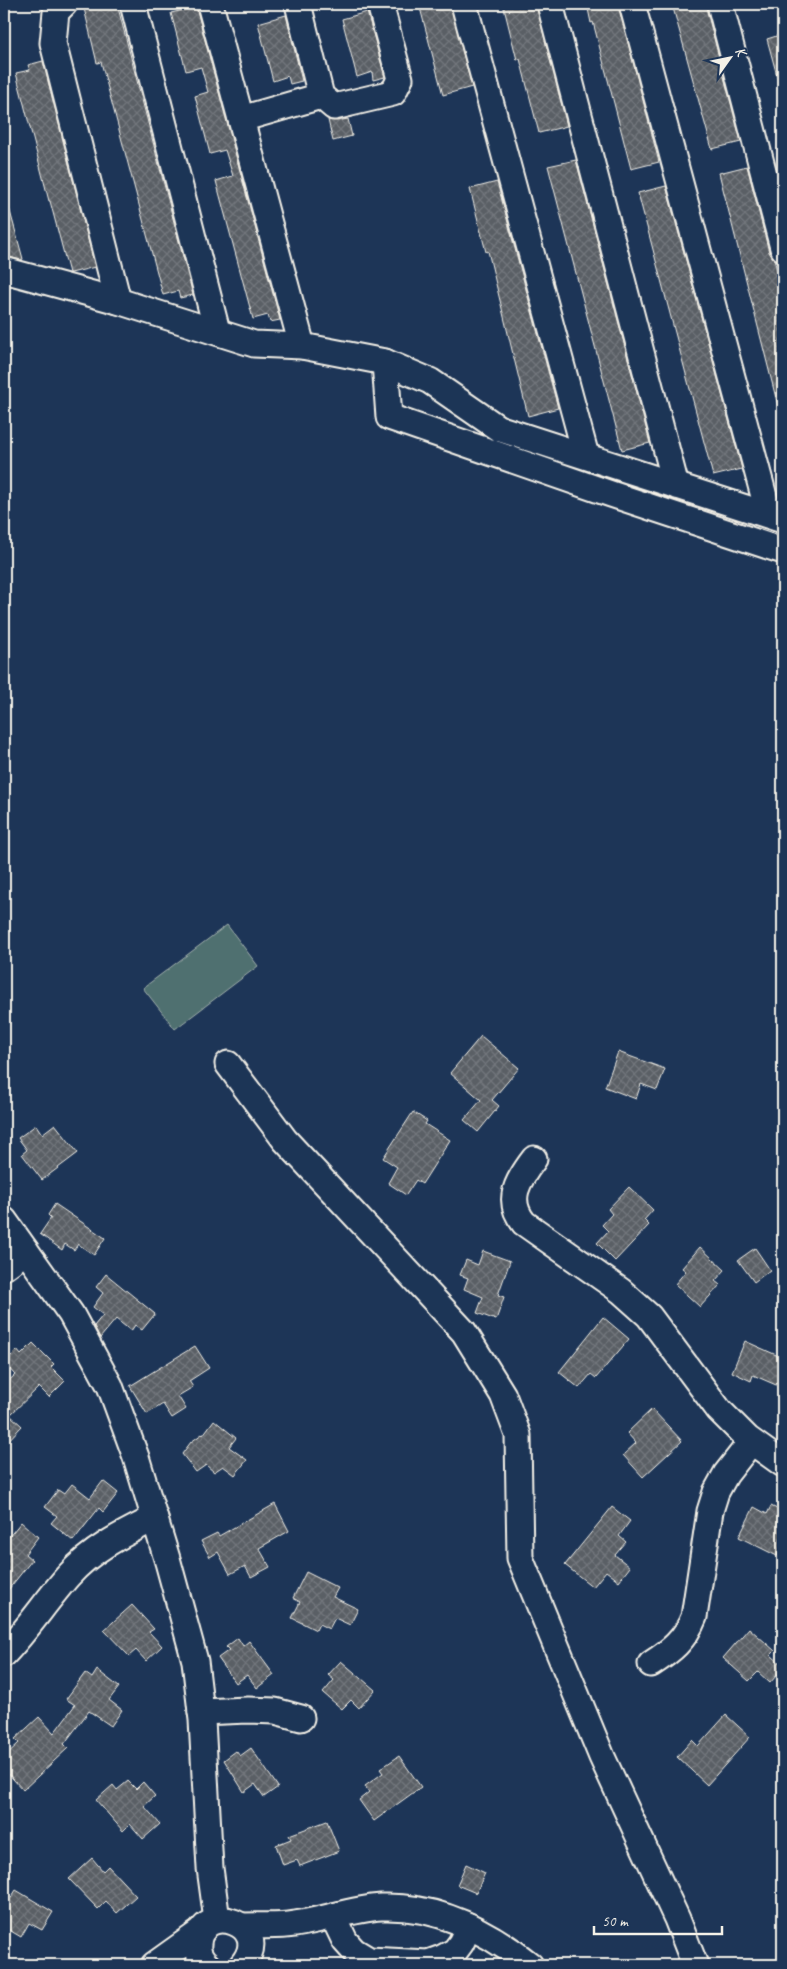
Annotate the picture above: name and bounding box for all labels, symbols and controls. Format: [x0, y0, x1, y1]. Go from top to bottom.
north arrow [704, 32, 754, 82]
text: K [731, 44, 751, 61]
scale bar [594, 1904, 722, 1936]
text: 50 m [602, 1912, 629, 1931]

